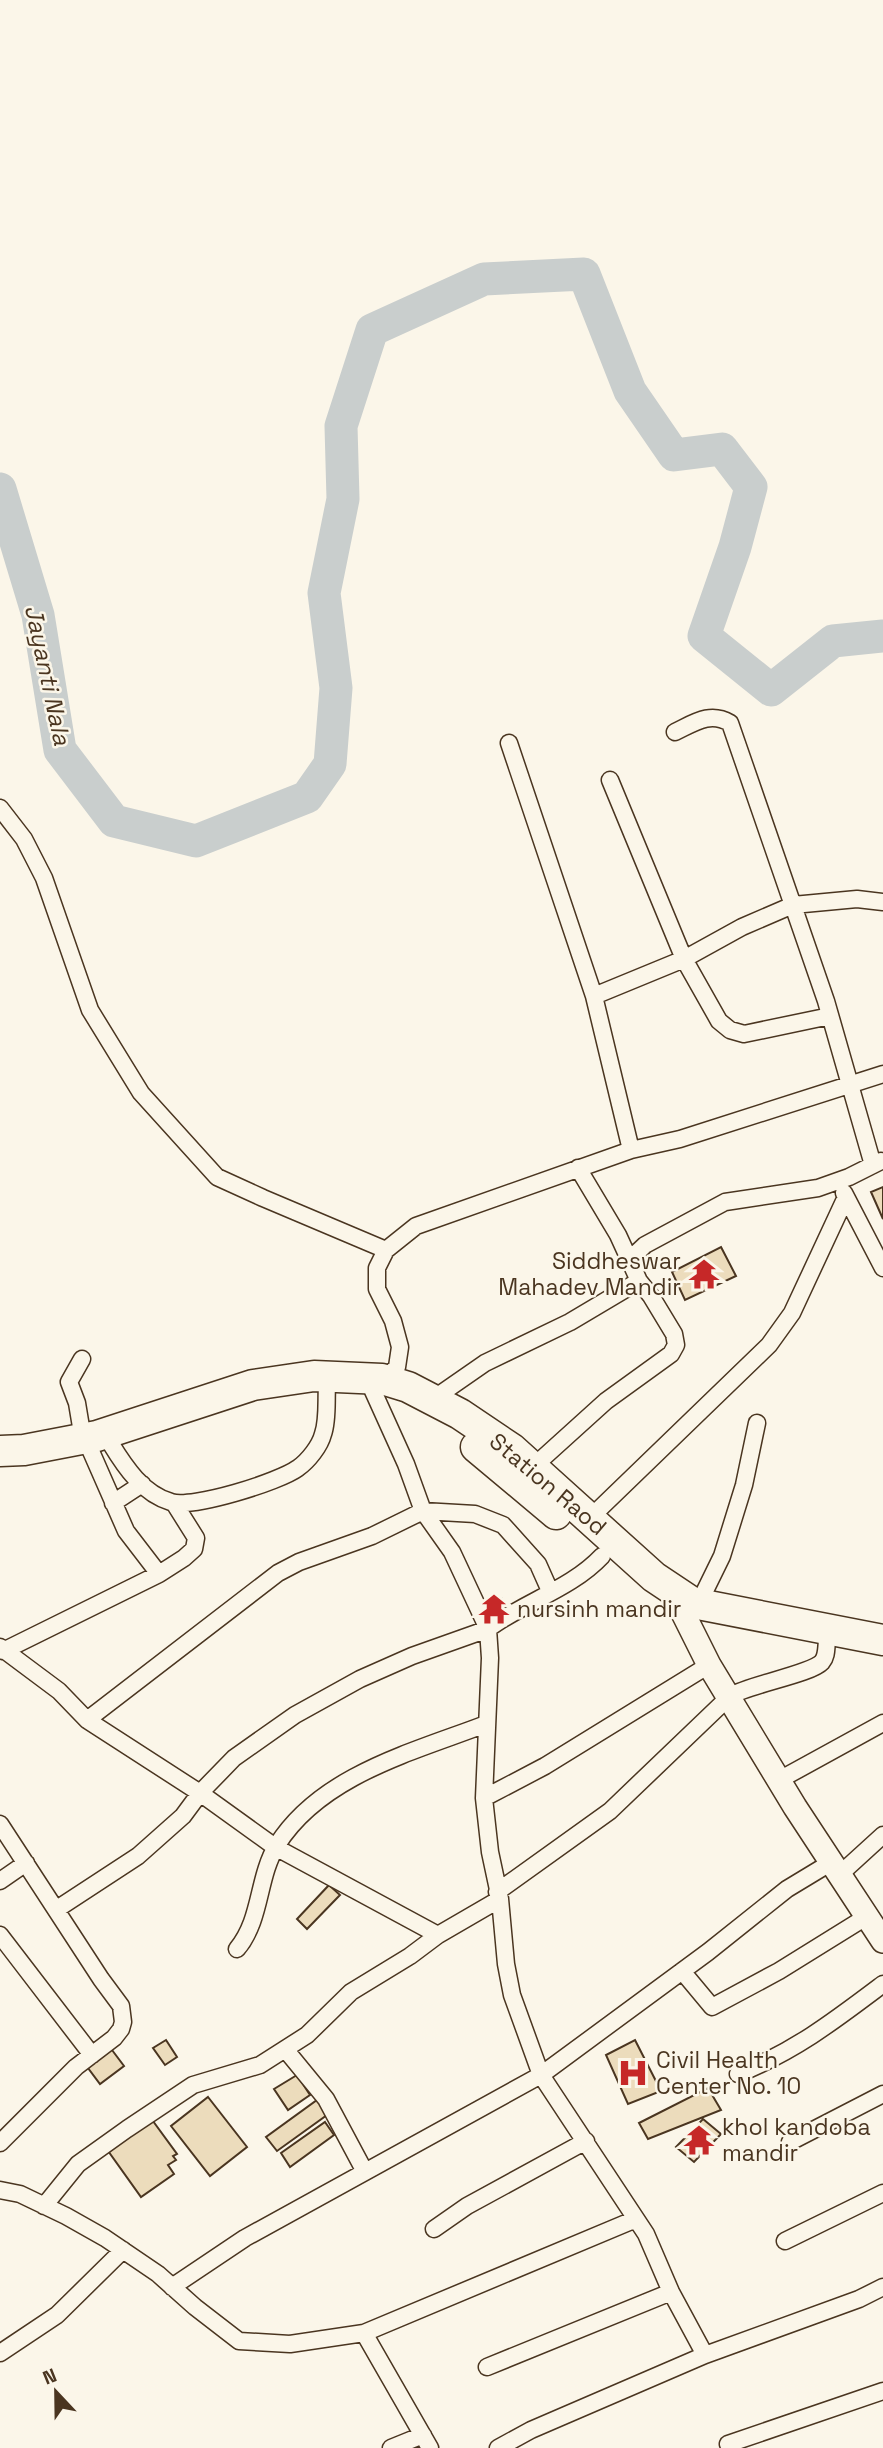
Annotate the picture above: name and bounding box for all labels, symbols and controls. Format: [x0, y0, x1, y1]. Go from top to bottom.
water label: Jayanti Nala [18, 602, 78, 748]
place label: Siddheswar Mahadev Mandir [498, 1246, 681, 1302]
temple icon: Siddheswar Mahadev Mandir [687, 1257, 721, 1291]
street label: Station Raod [483, 1426, 613, 1542]
temple icon: nursinh mandir [477, 1592, 511, 1626]
place label: nursinh mandir [517, 1594, 682, 1624]
place label: Civil Health Center No. 10 [656, 2045, 801, 2101]
hospital icon: Civil Health Center No. 10 [616, 2056, 650, 2090]
place label: khol kandoba mandir [722, 2112, 871, 2168]
temple icon: khol kandoba mandir [682, 2123, 716, 2157]
north arrow [21, 2357, 91, 2427]
text: N [39, 2363, 60, 2391]

